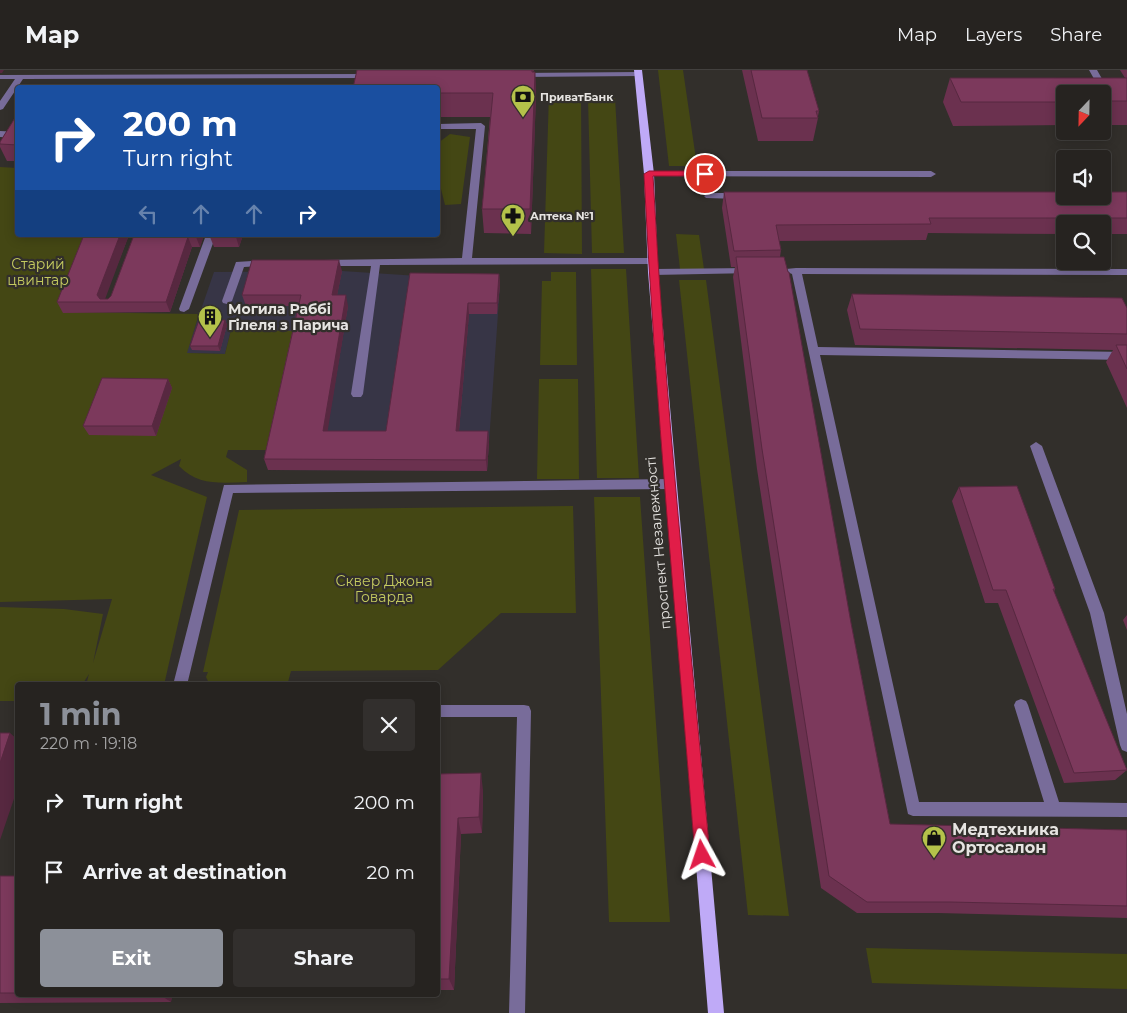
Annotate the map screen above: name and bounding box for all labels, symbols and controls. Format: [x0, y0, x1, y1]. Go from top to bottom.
text: Map [25, 20, 79, 49]
text: Map [897, 24, 937, 46]
text: Layers [965, 24, 1022, 46]
text: Share [1050, 24, 1102, 46]
bank icon: ПриватБанк [510, 84, 536, 118]
north arrow [1056, 85, 1111, 140]
map controls [1056, 85, 1111, 270]
place label: ПриватБанк [540, 90, 614, 104]
text: 200 m [123, 102, 238, 145]
icon: right [40, 105, 105, 170]
text: Turn right [123, 145, 233, 172]
button: sound [1056, 150, 1111, 205]
pin [684, 153, 726, 195]
icon: arrive [691, 160, 719, 188]
icon: left [134, 200, 162, 228]
icon: ahead [187, 200, 215, 228]
icon: ahead [240, 200, 268, 228]
icon: right [293, 200, 321, 228]
pharmacy icon: Аптека №1 [500, 203, 526, 237]
place label: Аптека №1 [530, 209, 594, 223]
button: search [1056, 215, 1111, 270]
park label: Старий цвинтар [7, 255, 69, 289]
place label: Могила Раббі Гілеля з Парича [228, 300, 349, 334]
building icon: Могила Раббі Гілеля з Парича [197, 304, 223, 338]
street label: проспект Незалежності [641, 456, 675, 630]
park label: Сквер Джона Говарда [335, 572, 433, 606]
text: 1 min [40, 696, 121, 733]
button: close [363, 699, 415, 751]
text: 220 m · 19:18 [40, 734, 137, 753]
icon: right [40, 788, 68, 816]
text: Turn right [83, 791, 183, 814]
text: 200 m [354, 791, 415, 814]
place label: Медтехника Ортосалон [952, 820, 1059, 857]
shop icon: Медтехника Ортосалон [921, 825, 947, 859]
position arrow [675, 828, 727, 880]
icon: arrive [40, 858, 68, 886]
text: Arrive at destination [83, 861, 287, 884]
text: 20 m [367, 861, 415, 884]
button: Exit [40, 929, 223, 987]
button: Share [233, 929, 415, 987]

